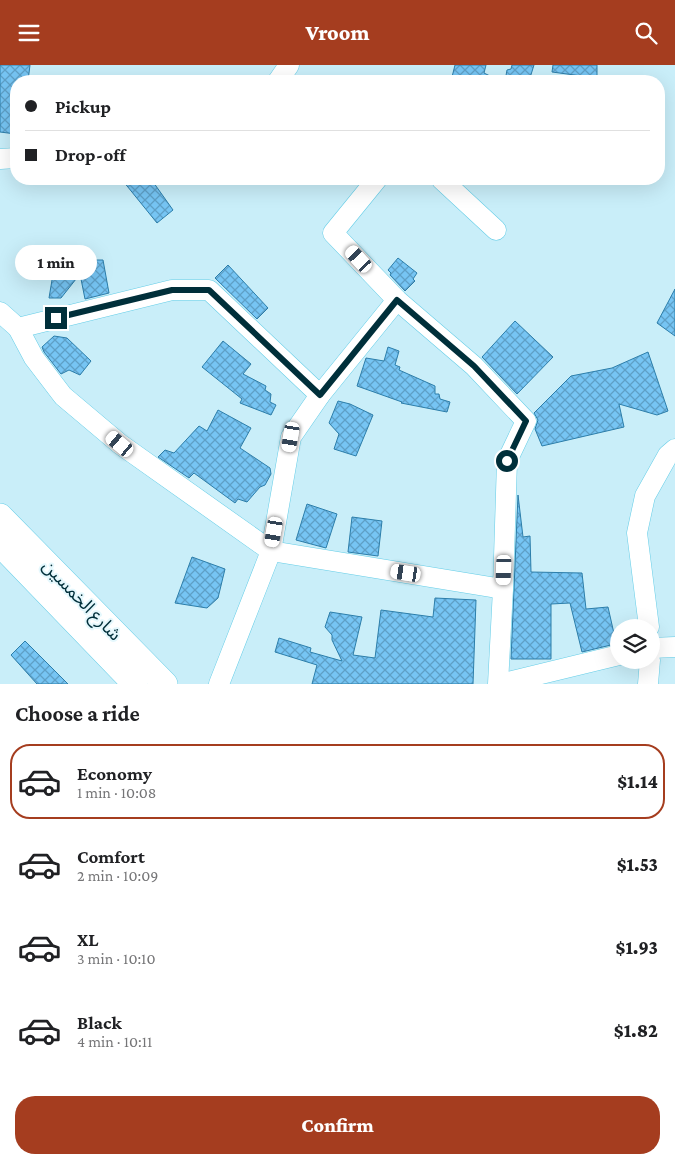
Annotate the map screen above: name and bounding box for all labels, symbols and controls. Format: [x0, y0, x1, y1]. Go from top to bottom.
icon: menu [15, 19, 43, 47]
icon: search [632, 19, 660, 47]
text: Vroom [306, 20, 369, 45]
text: Pickup [55, 96, 111, 117]
text: Drop-off [55, 144, 126, 165]
car [343, 243, 374, 275]
callout: 1 min [15, 245, 97, 281]
text: 1 min [37, 254, 75, 271]
route end [45, 307, 67, 329]
car [281, 421, 300, 453]
car [103, 429, 136, 459]
route start [496, 450, 518, 472]
car [264, 516, 283, 548]
street label: شارع الخمسين [36, 555, 125, 647]
car [495, 555, 512, 585]
car [390, 563, 421, 583]
map controls [610, 619, 660, 669]
button: layers [610, 619, 660, 669]
text: Choose a ride [15, 701, 140, 726]
icon: car [17, 759, 62, 804]
text: Economy [77, 763, 152, 784]
text: $1.14 [617, 771, 658, 792]
text: 1 min · 10:08 [77, 784, 156, 801]
icon: car [17, 842, 62, 887]
text: Comfort [77, 846, 145, 867]
text: $1.53 [617, 854, 658, 875]
text: 2 min · 10:09 [77, 867, 158, 884]
icon: car [17, 925, 62, 970]
text: XL [77, 929, 99, 950]
text: $1.93 [616, 937, 658, 958]
text: 3 min · 10:10 [77, 950, 155, 967]
icon: car [17, 1008, 62, 1053]
text: Black [77, 1012, 122, 1033]
text: $1.82 [614, 1020, 658, 1041]
text: 4 min · 10:11 [77, 1033, 152, 1050]
button: Confirm [15, 1096, 660, 1154]

